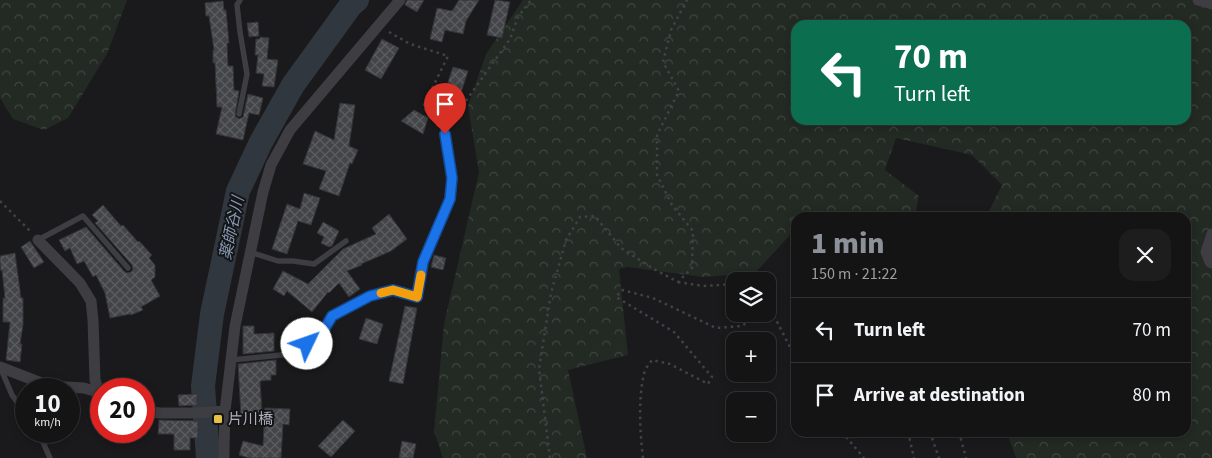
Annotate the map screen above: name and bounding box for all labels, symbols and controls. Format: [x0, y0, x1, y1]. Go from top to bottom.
text: 70 m [894, 32, 968, 82]
icon: left [811, 40, 876, 105]
text: Turn left [894, 78, 970, 110]
pin [424, 83, 466, 134]
icon: arrive [431, 90, 459, 118]
water label: 薬師谷川 [215, 193, 250, 262]
text: 1 min [811, 222, 885, 265]
button: close [1119, 229, 1171, 281]
text: 150 m · 21:22 [811, 263, 898, 285]
map controls [726, 272, 776, 442]
button: layers [726, 272, 776, 322]
icon: left [811, 316, 839, 344]
position arrow [280, 317, 332, 369]
text: Turn left [854, 317, 925, 344]
text: 70 m [1133, 317, 1171, 344]
button: + [726, 332, 776, 382]
speed limit sign: 20 [90, 378, 155, 443]
icon: arrive [811, 381, 839, 409]
text: Arrive at destination [854, 382, 1025, 409]
text: 80 m [1133, 382, 1171, 409]
text: 10 [34, 386, 61, 422]
button: − [726, 392, 776, 442]
place label: 片川橋 [228, 409, 273, 430]
marker: 片川橋 [212, 413, 224, 425]
text: km/h [34, 414, 61, 431]

